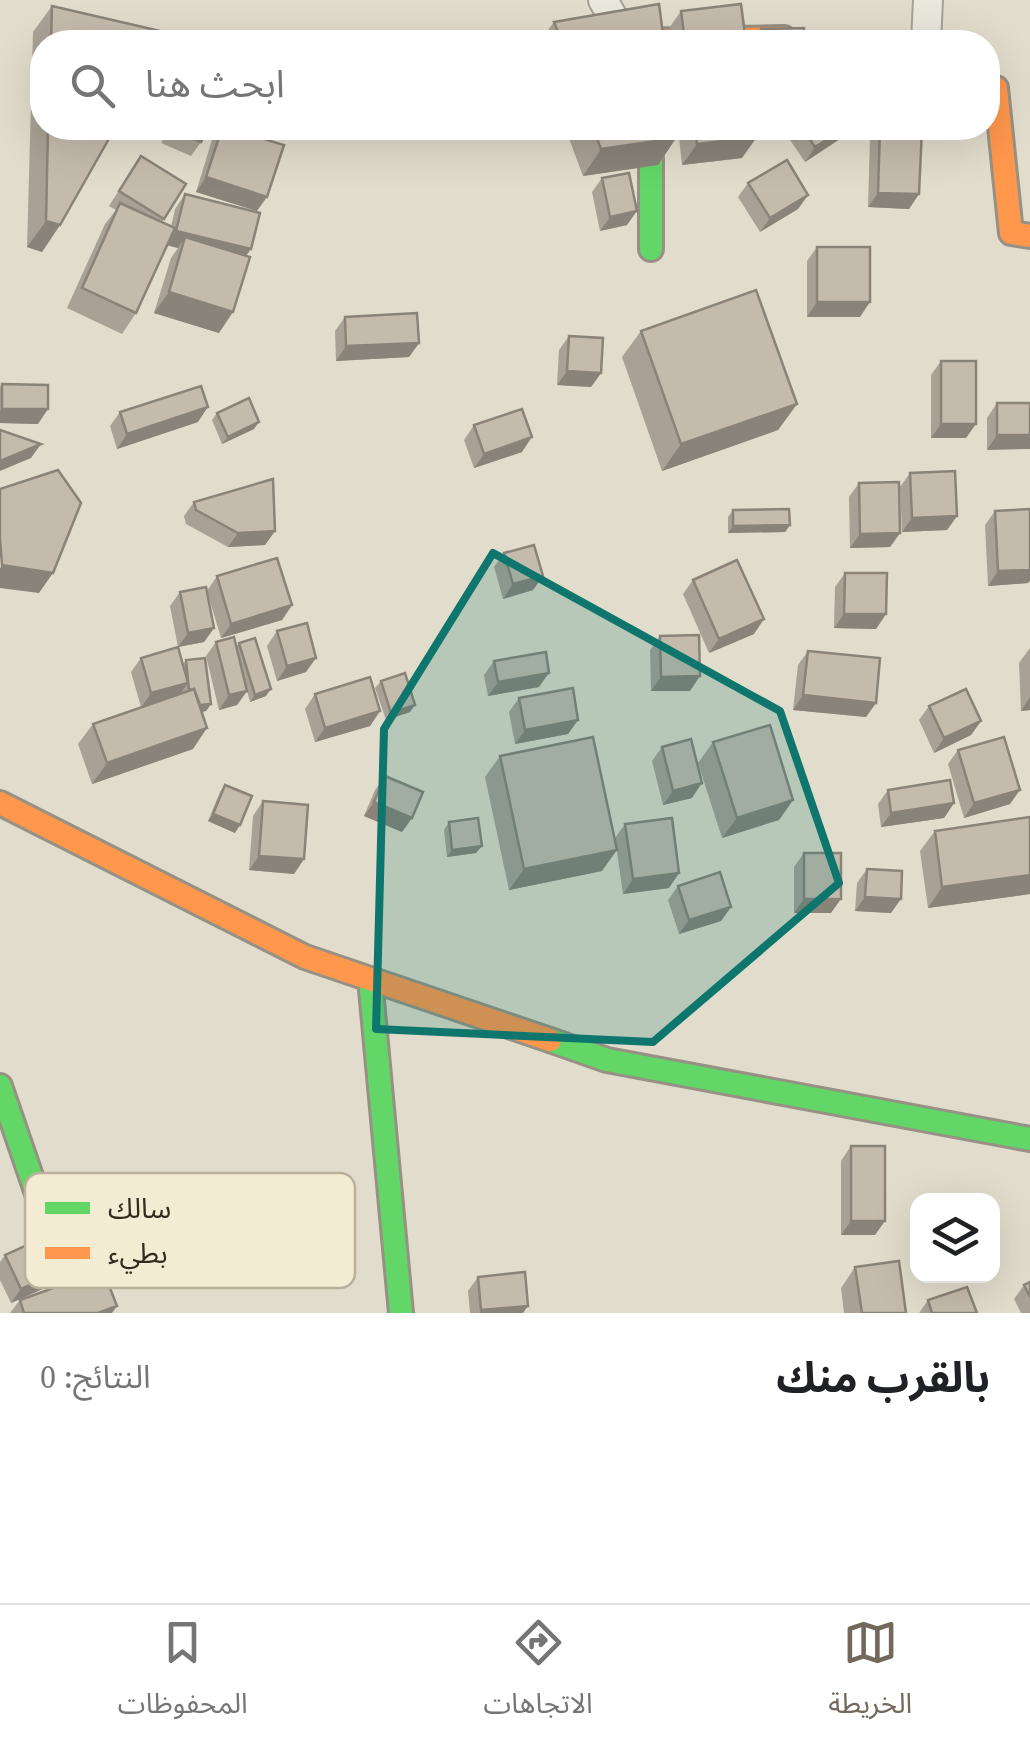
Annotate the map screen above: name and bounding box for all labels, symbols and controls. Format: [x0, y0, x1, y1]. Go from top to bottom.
search box [30, 30, 1000, 140]
icon: search [65, 58, 120, 113]
text: ابحث هنا [145, 58, 285, 110]
legend [25, 1173, 355, 1288]
text: سالك [108, 1189, 171, 1227]
map controls [910, 1193, 1000, 1283]
button: layers [910, 1193, 1000, 1283]
text: بطيء [108, 1234, 168, 1274]
text: بالقرب منك [776, 1348, 990, 1406]
text: النتائج: 0 [40, 1355, 151, 1399]
tab: المحفوظات [118, 1615, 248, 1734]
tab: الاتجاهات [483, 1615, 593, 1734]
tab: الخريطة [828, 1615, 912, 1734]

